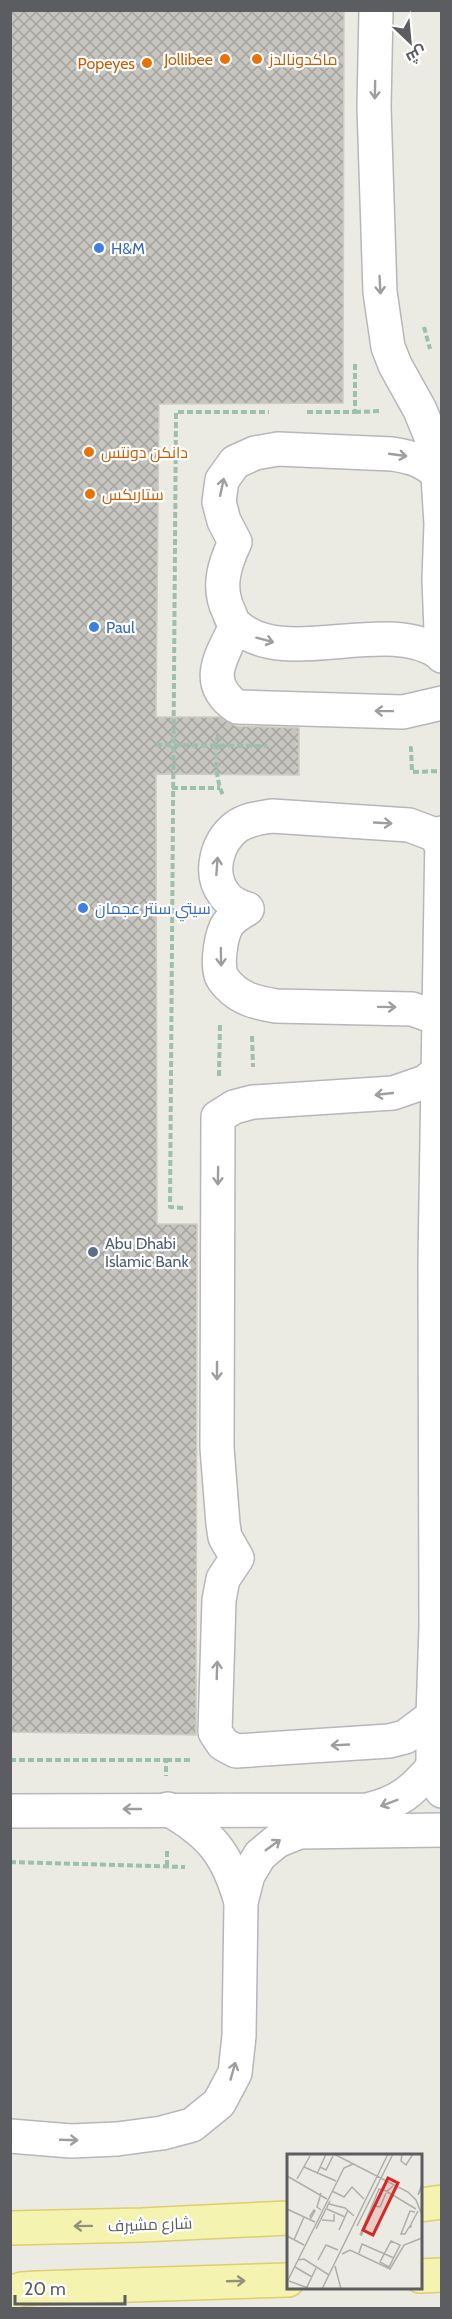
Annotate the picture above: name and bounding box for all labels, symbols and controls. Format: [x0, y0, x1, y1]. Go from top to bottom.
north arrow [380, 12, 440, 72]
text: ش [403, 42, 430, 68]
place label: Jollibee [163, 50, 213, 69]
place label: ماكدونالدز [268, 50, 337, 69]
marker: Jollibee [218, 52, 232, 66]
marker: ماكدونالدز [250, 52, 264, 66]
place label: Popeyes [77, 54, 135, 73]
marker: Popeyes [140, 56, 154, 70]
one-way arrow [369, 79, 380, 99]
place label: H&M [111, 239, 145, 258]
marker: H&M [92, 241, 106, 255]
one-way arrow [375, 274, 386, 294]
place label: دانكن دونتس [101, 443, 188, 463]
marker: دانكن دونتس [82, 445, 96, 459]
one-way arrow [388, 450, 408, 461]
one-way arrow [217, 478, 228, 497]
place label: ستاربكس [102, 485, 164, 505]
marker: ستاربكس [83, 487, 97, 501]
place label: Paul [106, 618, 135, 637]
marker: Paul [87, 620, 101, 634]
one-way arrow [255, 635, 274, 646]
one-way arrow [375, 706, 395, 717]
one-way arrow [373, 817, 393, 828]
one-way arrow [211, 856, 222, 876]
place label: سيتي سنتر عجمان [95, 899, 211, 922]
marker: سيتي سنتر عجمان [76, 901, 90, 915]
one-way arrow [215, 946, 226, 966]
one-way arrow [376, 1002, 396, 1013]
one-way arrow [374, 1089, 394, 1100]
one-way arrow [212, 1165, 224, 1185]
place label: Abu Dhabi Islamic Bank [105, 1234, 189, 1271]
marker: Abu Dhabi Islamic Bank [86, 1245, 100, 1259]
one-way arrow [211, 1360, 223, 1380]
one-way arrow [211, 1661, 222, 1681]
one-way arrow [330, 1739, 350, 1750]
one-way arrow [380, 1799, 399, 1810]
one-way arrow [123, 1803, 143, 1815]
one-way arrow [264, 1839, 280, 1852]
one-way arrow [228, 2062, 240, 2081]
one-way arrow [58, 2135, 78, 2146]
inset map [287, 2154, 422, 2289]
street label: شارع مشيرف [107, 2214, 193, 2237]
one-way arrow [74, 2221, 94, 2232]
scale bar [15, 2268, 124, 2306]
one-way arrow [226, 2276, 246, 2287]
text: 20 m [24, 2278, 66, 2300]

